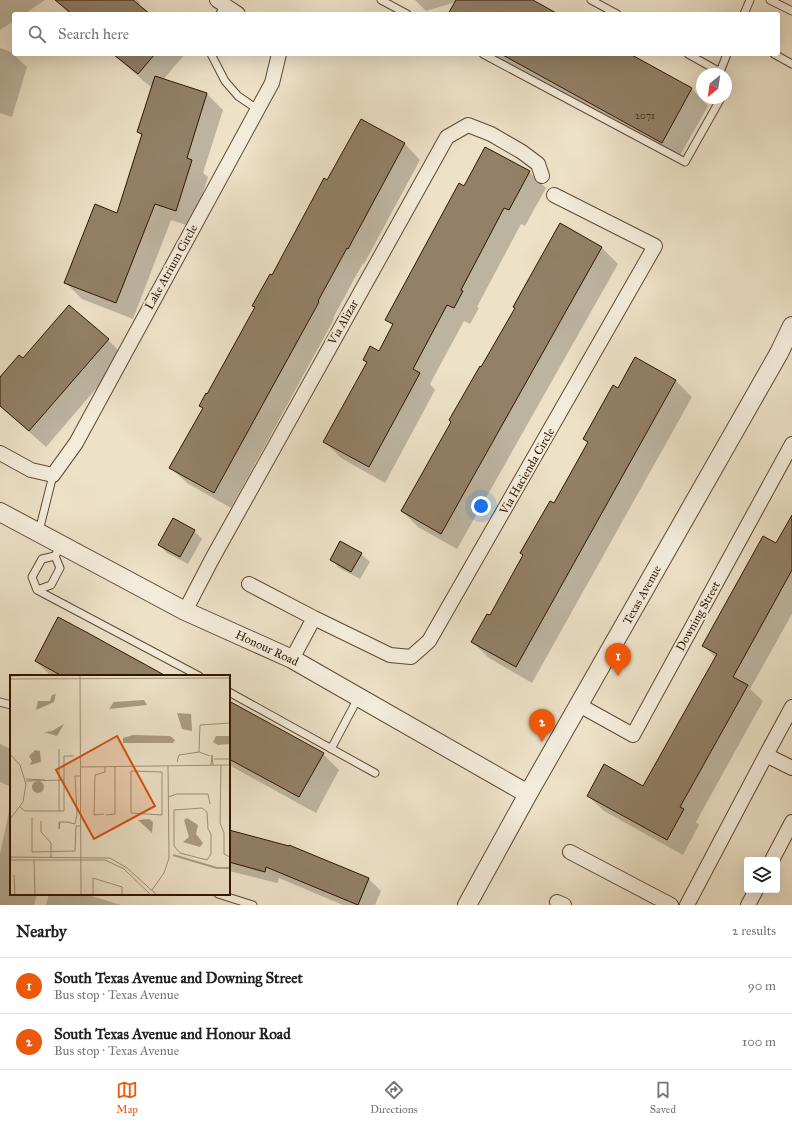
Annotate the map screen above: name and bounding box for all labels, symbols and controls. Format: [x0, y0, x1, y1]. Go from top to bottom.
search box [12, 12, 780, 56]
icon: search [26, 23, 48, 45]
text: Search here [58, 25, 129, 43]
north arrow [696, 68, 732, 104]
house number: 2071 [635, 110, 655, 122]
street label: Lake Atrium Circle [142, 222, 200, 312]
street label: Via Alizar [325, 297, 361, 348]
street label: Via Hacienda Circle [496, 425, 557, 518]
your location [471, 496, 491, 516]
street label: Texas Avenue [620, 563, 664, 627]
street label: Downing Street [673, 578, 724, 654]
street label: Honour Road [233, 627, 301, 669]
pin: 1 [605, 643, 631, 676]
inset map [10, 675, 230, 895]
pin: 2 [529, 709, 555, 742]
map controls [744, 857, 780, 893]
button: layers [744, 857, 780, 893]
text: Nearby [16, 921, 67, 942]
text: 2 results [732, 923, 776, 939]
text: South Texas Avenue and Downing Street [54, 969, 303, 987]
text: 1 [26, 978, 32, 994]
text: 90 m [748, 978, 776, 994]
text: Bus stop · Texas Avenue [54, 987, 179, 1003]
text: South Texas Avenue and Honour Road [54, 1025, 291, 1043]
text: 2 [26, 1034, 32, 1050]
text: 100 m [742, 1034, 776, 1050]
text: Bus stop · Texas Avenue [54, 1043, 179, 1059]
tab: Map [116, 1079, 138, 1116]
tab: Directions [370, 1079, 418, 1116]
tab: Saved [650, 1079, 676, 1116]

